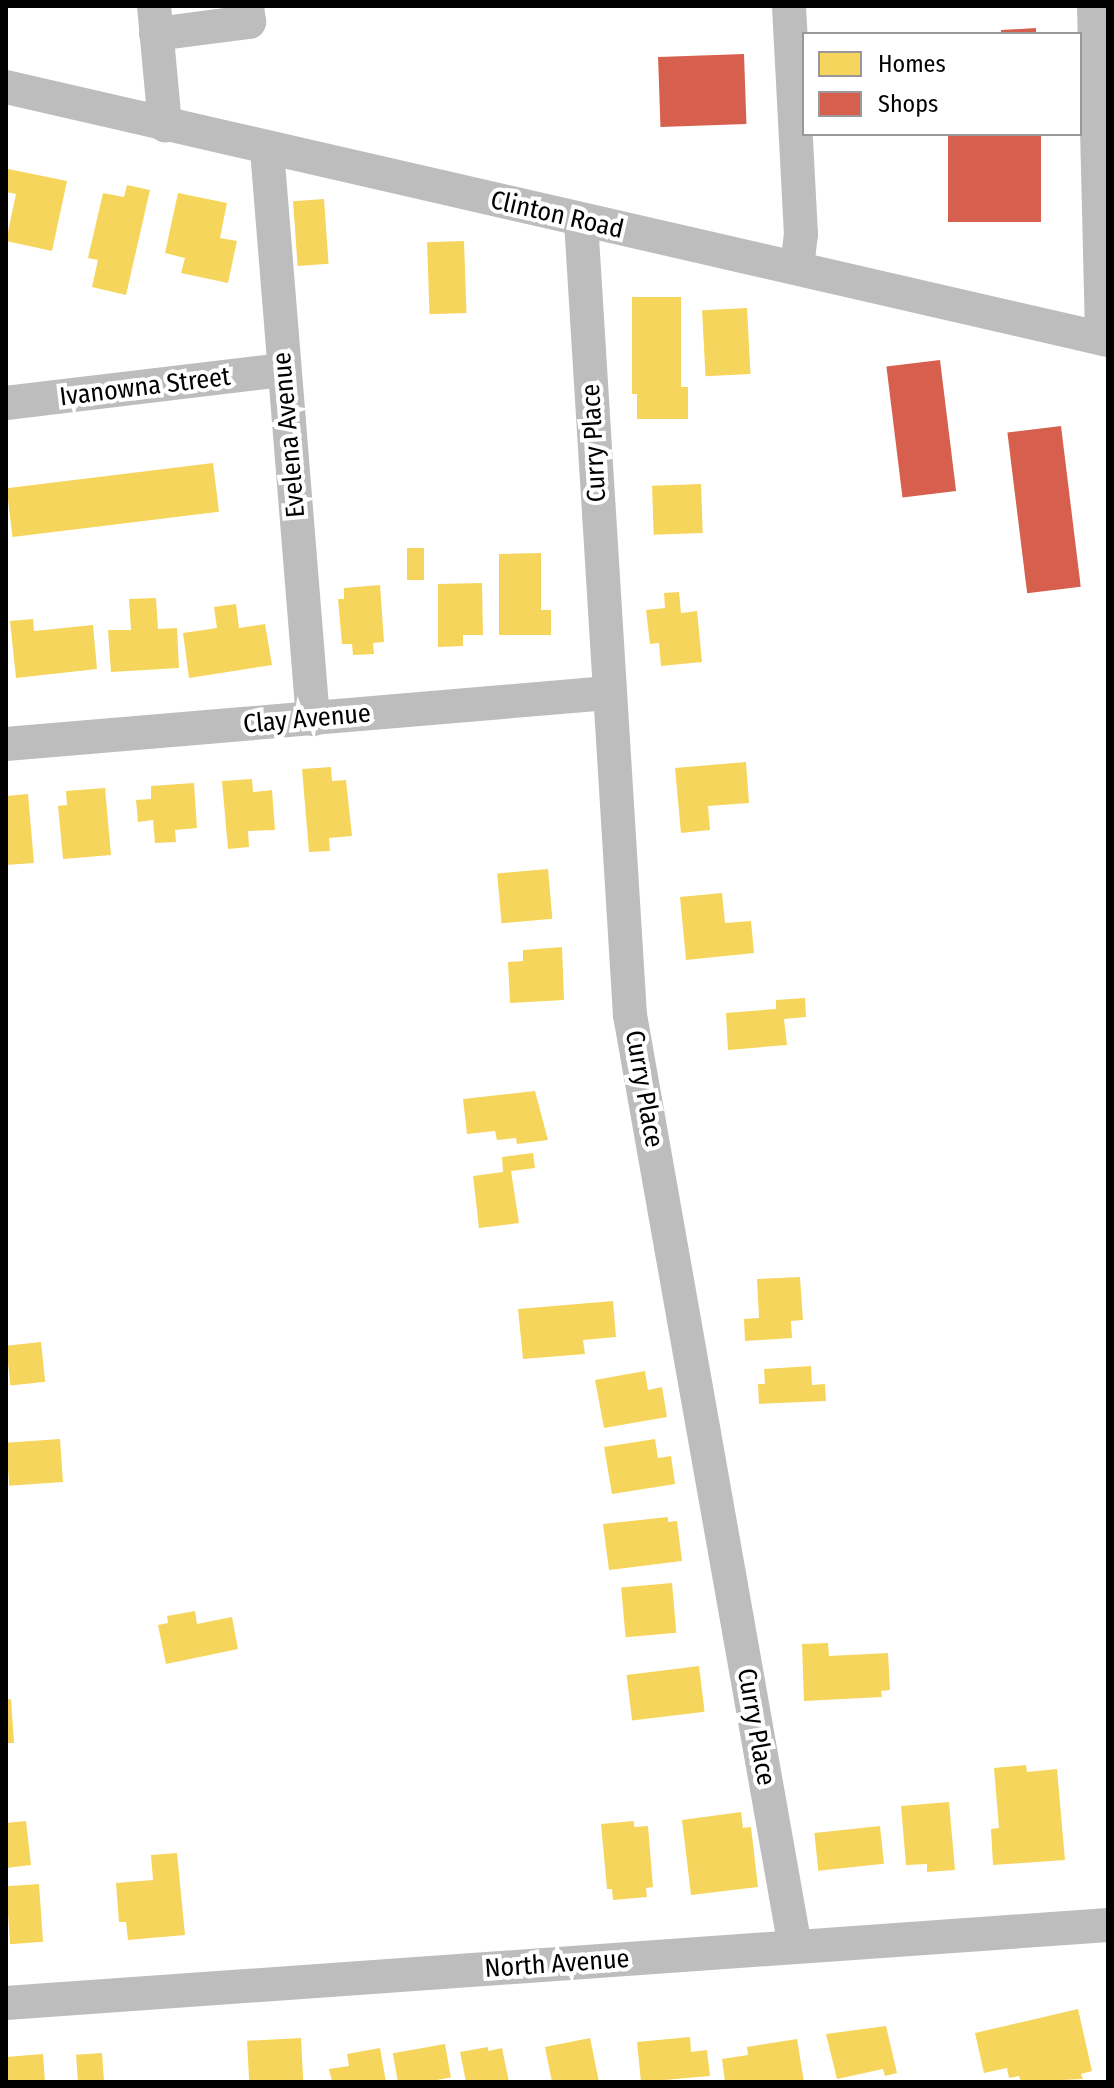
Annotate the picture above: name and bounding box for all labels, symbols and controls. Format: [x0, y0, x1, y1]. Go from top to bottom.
legend [802, 32, 1082, 136]
text: Homes [878, 50, 946, 78]
text: Shops [878, 90, 938, 118]
street label: Clinton Road [487, 185, 627, 245]
street label: Evelena Avenue [266, 351, 312, 519]
street label: Ivanowna Street [58, 361, 232, 413]
street label: Curry Place [575, 383, 613, 503]
street label: Clay Avenue [242, 698, 372, 740]
street label: Curry Place [618, 1028, 670, 1150]
street label: Curry Place [730, 1666, 782, 1788]
street label: North Avenue [484, 1943, 630, 1985]

